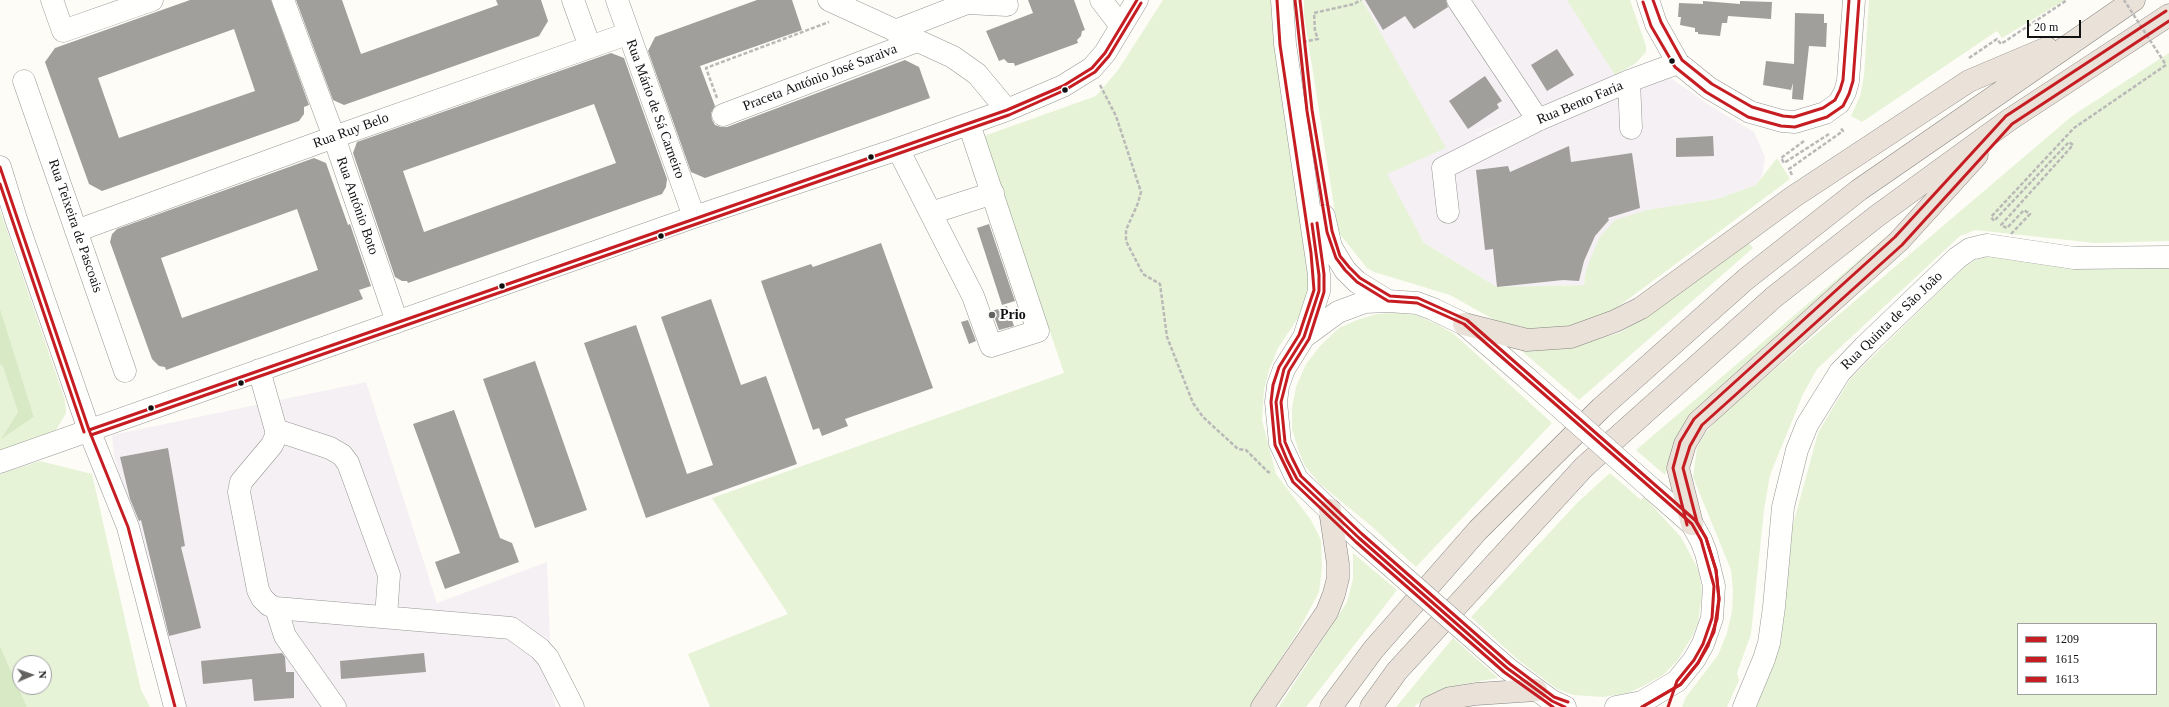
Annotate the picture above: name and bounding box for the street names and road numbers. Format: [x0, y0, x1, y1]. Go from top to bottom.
street label: Rua Mário de Sá Carneiro [622, 37, 688, 181]
street label: Praceta António José Saraiva [741, 41, 899, 115]
street label: Rua Bento Faria [1534, 77, 1626, 129]
street label: Rua Ruy Belo [311, 110, 391, 152]
street label: Rua António Boto [332, 155, 382, 257]
street label: Rua Teixeira de Pascoais [44, 157, 106, 295]
street label: Rua Quinta de São João [1838, 268, 1946, 374]

